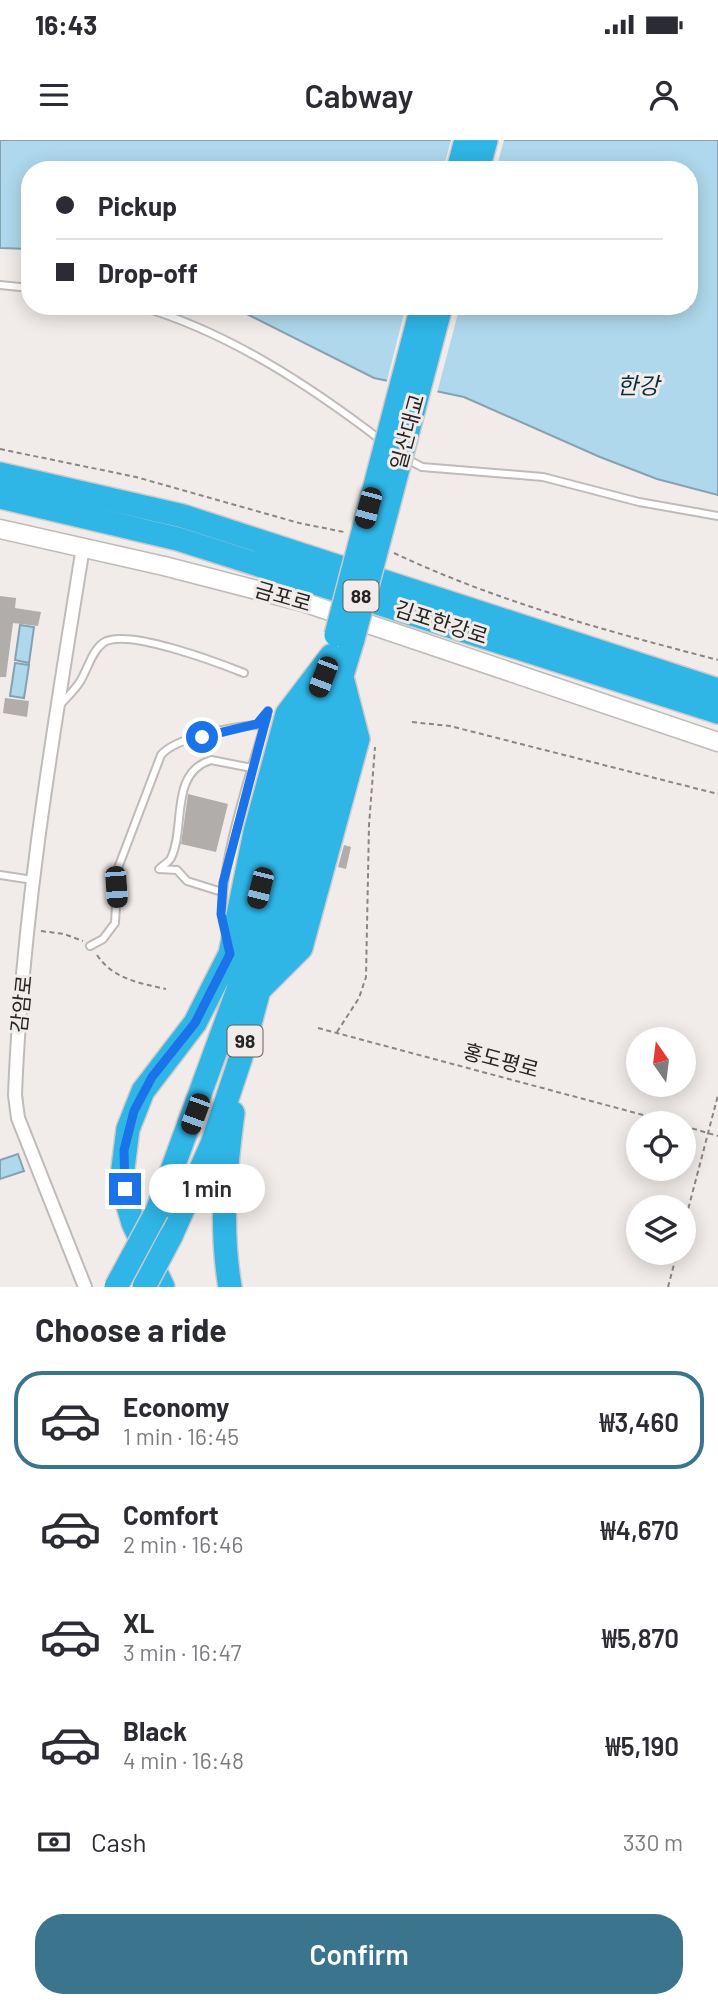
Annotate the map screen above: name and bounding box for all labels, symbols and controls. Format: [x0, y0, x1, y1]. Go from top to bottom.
text: 16:43 [35, 9, 97, 40]
icon: menu [35, 76, 73, 114]
text: Cabway [305, 76, 414, 114]
icon: person [645, 76, 683, 114]
text: Pickup [98, 190, 177, 221]
text: Drop-off [98, 257, 198, 288]
water label: 한강 [617, 371, 662, 399]
street label: 일산대교 [384, 391, 429, 472]
car [353, 485, 384, 531]
street label: 금포로 [252, 576, 315, 616]
road number: 88 [344, 580, 378, 611]
street label: 김포한강로 [392, 595, 491, 648]
car [306, 654, 341, 700]
route start [186, 721, 218, 753]
car [105, 865, 128, 909]
car [245, 865, 276, 911]
street label: 감암로 [5, 974, 36, 1034]
road number: 98 [228, 1026, 262, 1057]
north arrow [626, 1027, 696, 1097]
map controls [626, 1027, 696, 1265]
street label: 홍도평로 [461, 1037, 542, 1082]
car [178, 1091, 213, 1137]
button: locate [626, 1111, 696, 1181]
callout: 1 min [150, 1164, 265, 1214]
route end [109, 1173, 141, 1205]
text: 1 min [182, 1174, 232, 1202]
button: layers [626, 1195, 696, 1265]
text: Choose a ride [35, 1310, 227, 1348]
icon: car [39, 1389, 102, 1452]
text: Economy [123, 1391, 229, 1422]
text: ₩3,460 [599, 1406, 679, 1437]
text: 1 min · 16:45 [123, 1422, 239, 1450]
icon: car [39, 1497, 102, 1560]
text: Comfort [123, 1499, 219, 1530]
text: ₩4,670 [601, 1514, 679, 1545]
text: 2 min · 16:46 [123, 1530, 243, 1558]
icon: car [39, 1605, 102, 1668]
text: XL [123, 1607, 154, 1638]
text: ₩5,870 [602, 1622, 679, 1653]
text: 3 min · 16:47 [123, 1638, 241, 1666]
icon: car [39, 1713, 102, 1776]
text: Black [123, 1715, 187, 1746]
text: ₩5,190 [606, 1730, 679, 1761]
text: 4 min · 16:48 [123, 1746, 244, 1774]
icon: cash [35, 1823, 73, 1861]
text: Cash [91, 1826, 146, 1857]
text: 330 m [623, 1828, 683, 1856]
button: Confirm [35, 1914, 683, 1994]

